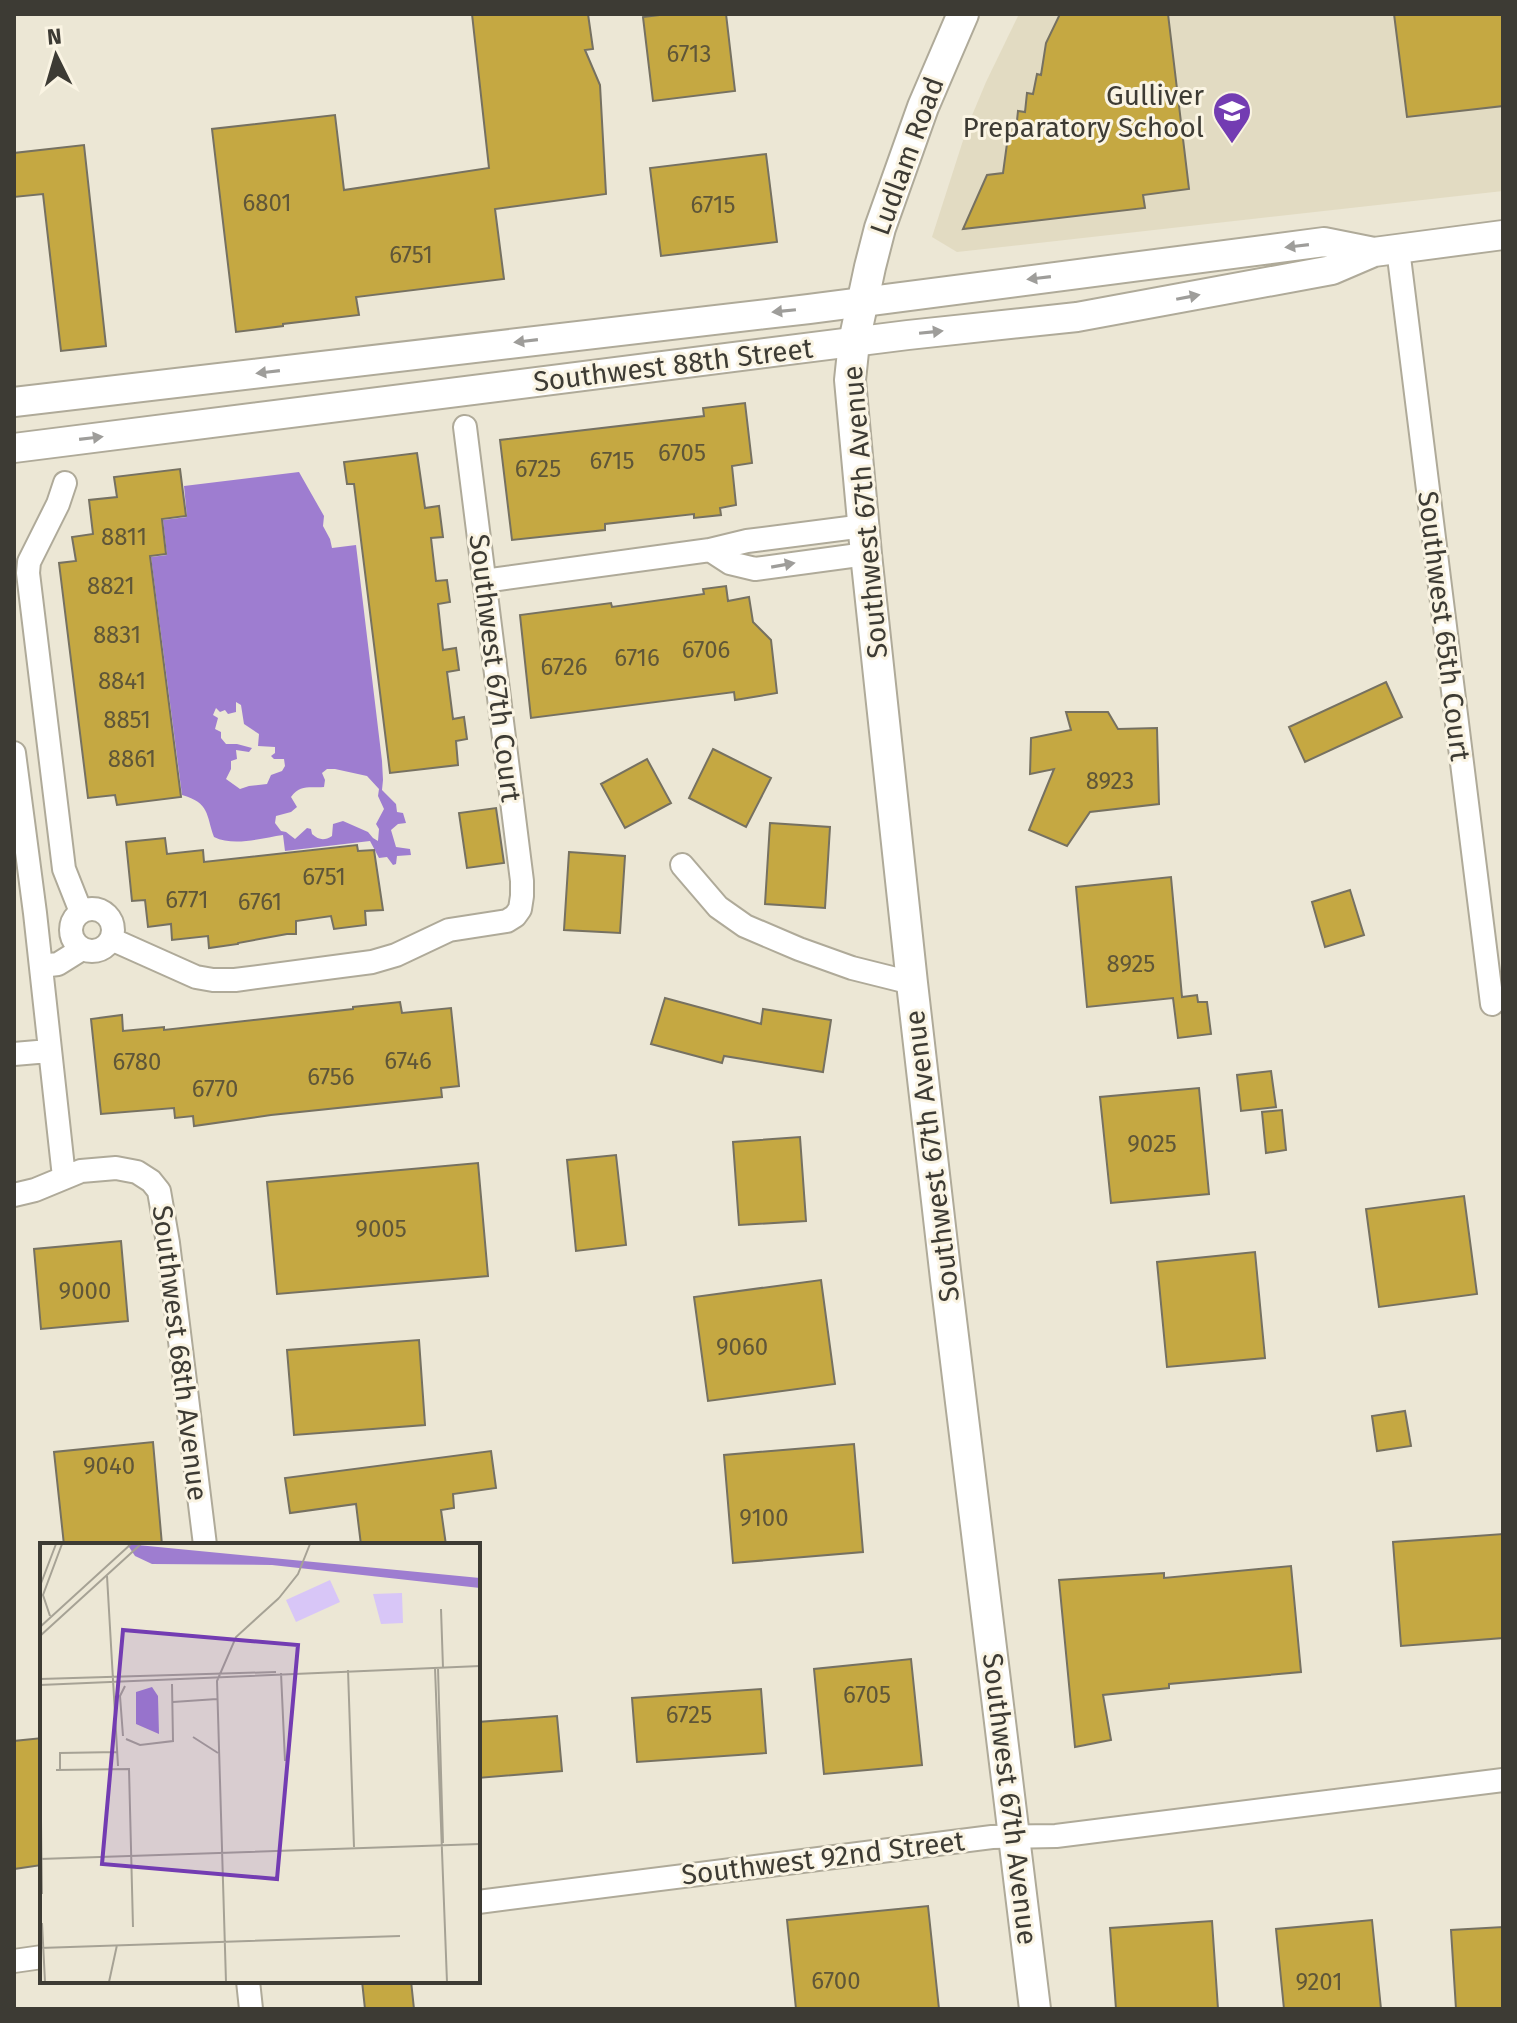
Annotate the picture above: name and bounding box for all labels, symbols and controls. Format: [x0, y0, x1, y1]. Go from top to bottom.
north arrow [16, 16, 96, 96]
text: N [46, 22, 63, 51]
house number: 6713 [667, 40, 711, 68]
street label: Ludlam Road [863, 72, 951, 240]
place label: Gulliver Preparatory School [962, 79, 1204, 144]
school or university icon: Gulliver Preparatory School [1211, 90, 1253, 145]
house number: 6801 [242, 189, 292, 217]
house number: 6715 [691, 191, 735, 219]
one-way arrow [1284, 240, 1309, 253]
house number: 6751 [389, 241, 433, 269]
one-way arrow [1026, 272, 1051, 285]
one-way arrow [1176, 290, 1201, 302]
one-way arrow [771, 305, 796, 318]
one-way arrow [919, 326, 944, 339]
street label: Southwest 88th Street [531, 331, 815, 399]
one-way arrow [513, 334, 538, 347]
street label: Southwest 67th Avenue [836, 364, 894, 660]
one-way arrow [255, 366, 280, 379]
one-way arrow [79, 431, 104, 444]
house number: 6705 [658, 439, 706, 467]
house number: 6715 [590, 447, 634, 475]
house number: 6725 [515, 455, 561, 483]
street label: Southwest 65th Court [1411, 489, 1477, 764]
house number: 8811 [101, 523, 147, 551]
street label: Southwest 67th Court [462, 532, 528, 805]
one-way arrow [771, 559, 796, 571]
house number: 8821 [87, 572, 135, 600]
house number: 8831 [93, 621, 141, 649]
house number: 6706 [682, 636, 730, 664]
house number: 6716 [614, 644, 660, 672]
house number: 6726 [540, 653, 588, 681]
house number: 8841 [98, 667, 146, 695]
house number: 8851 [103, 706, 151, 734]
house number: 8861 [108, 745, 156, 773]
house number: 8923 [1086, 767, 1134, 795]
house number: 6751 [302, 863, 346, 891]
house number: 6771 [165, 886, 209, 914]
house number: 6761 [238, 888, 282, 916]
house number: 8925 [1107, 950, 1155, 978]
street label: Southwest 67th Avenue [898, 1008, 966, 1304]
house number: 6746 [384, 1047, 432, 1075]
house number: 6780 [113, 1048, 161, 1076]
house number: 6756 [307, 1063, 355, 1091]
house number: 6770 [192, 1075, 238, 1103]
house number: 9025 [1127, 1130, 1177, 1158]
street label: Southwest 68th Avenue [145, 1203, 215, 1503]
house number: 9005 [355, 1215, 407, 1243]
house number: 9000 [59, 1277, 111, 1305]
house number: 9060 [716, 1333, 768, 1361]
house number: 9040 [83, 1452, 135, 1480]
house number: 9100 [739, 1504, 789, 1532]
inset map [40, 1543, 480, 1983]
street label: Southwest 67th Avenue [976, 1651, 1044, 1947]
house number: 6705 [843, 1681, 891, 1709]
house number: 6725 [666, 1701, 712, 1729]
street label: Southwest 92nd Street [680, 1824, 967, 1892]
house number: 6700 [811, 1967, 861, 1995]
house number: 9201 [1295, 1968, 1343, 1996]

